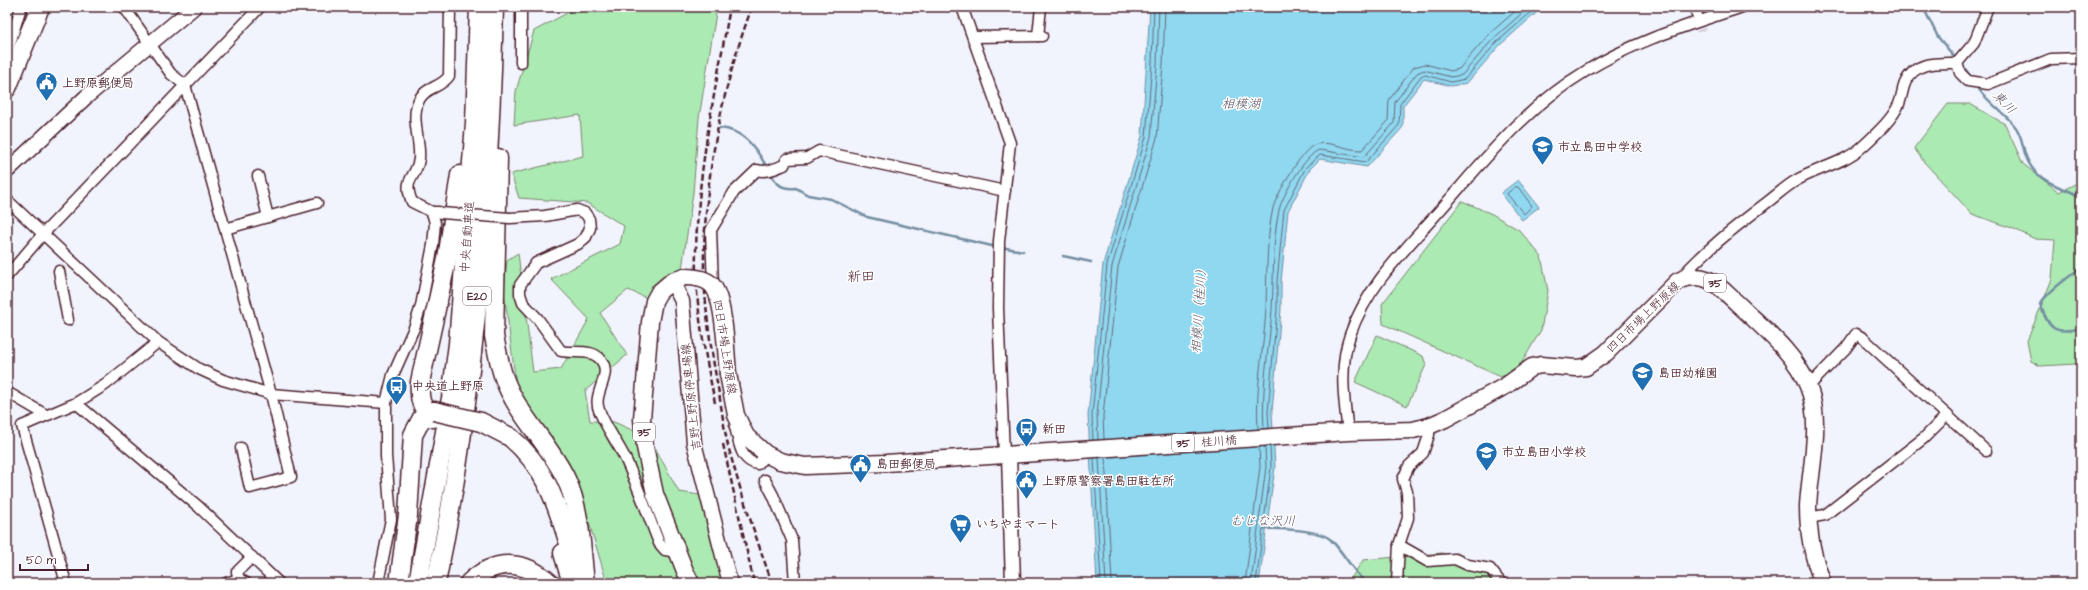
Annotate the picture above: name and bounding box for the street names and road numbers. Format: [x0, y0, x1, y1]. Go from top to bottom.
street label: 中央自動車道 [457, 201, 478, 274]
road number: 35 [1704, 274, 1726, 292]
street label: 四日市場上野原線 [1603, 278, 1684, 357]
road number: E20 [463, 287, 491, 305]
street label: 四日市場上野原線 [709, 298, 740, 396]
street label: 吉野上野原停車場線 [677, 342, 706, 452]
road number: 35 [633, 423, 655, 441]
street label: 桂川橋 [1200, 432, 1238, 451]
road number: 35 [1172, 434, 1194, 452]

